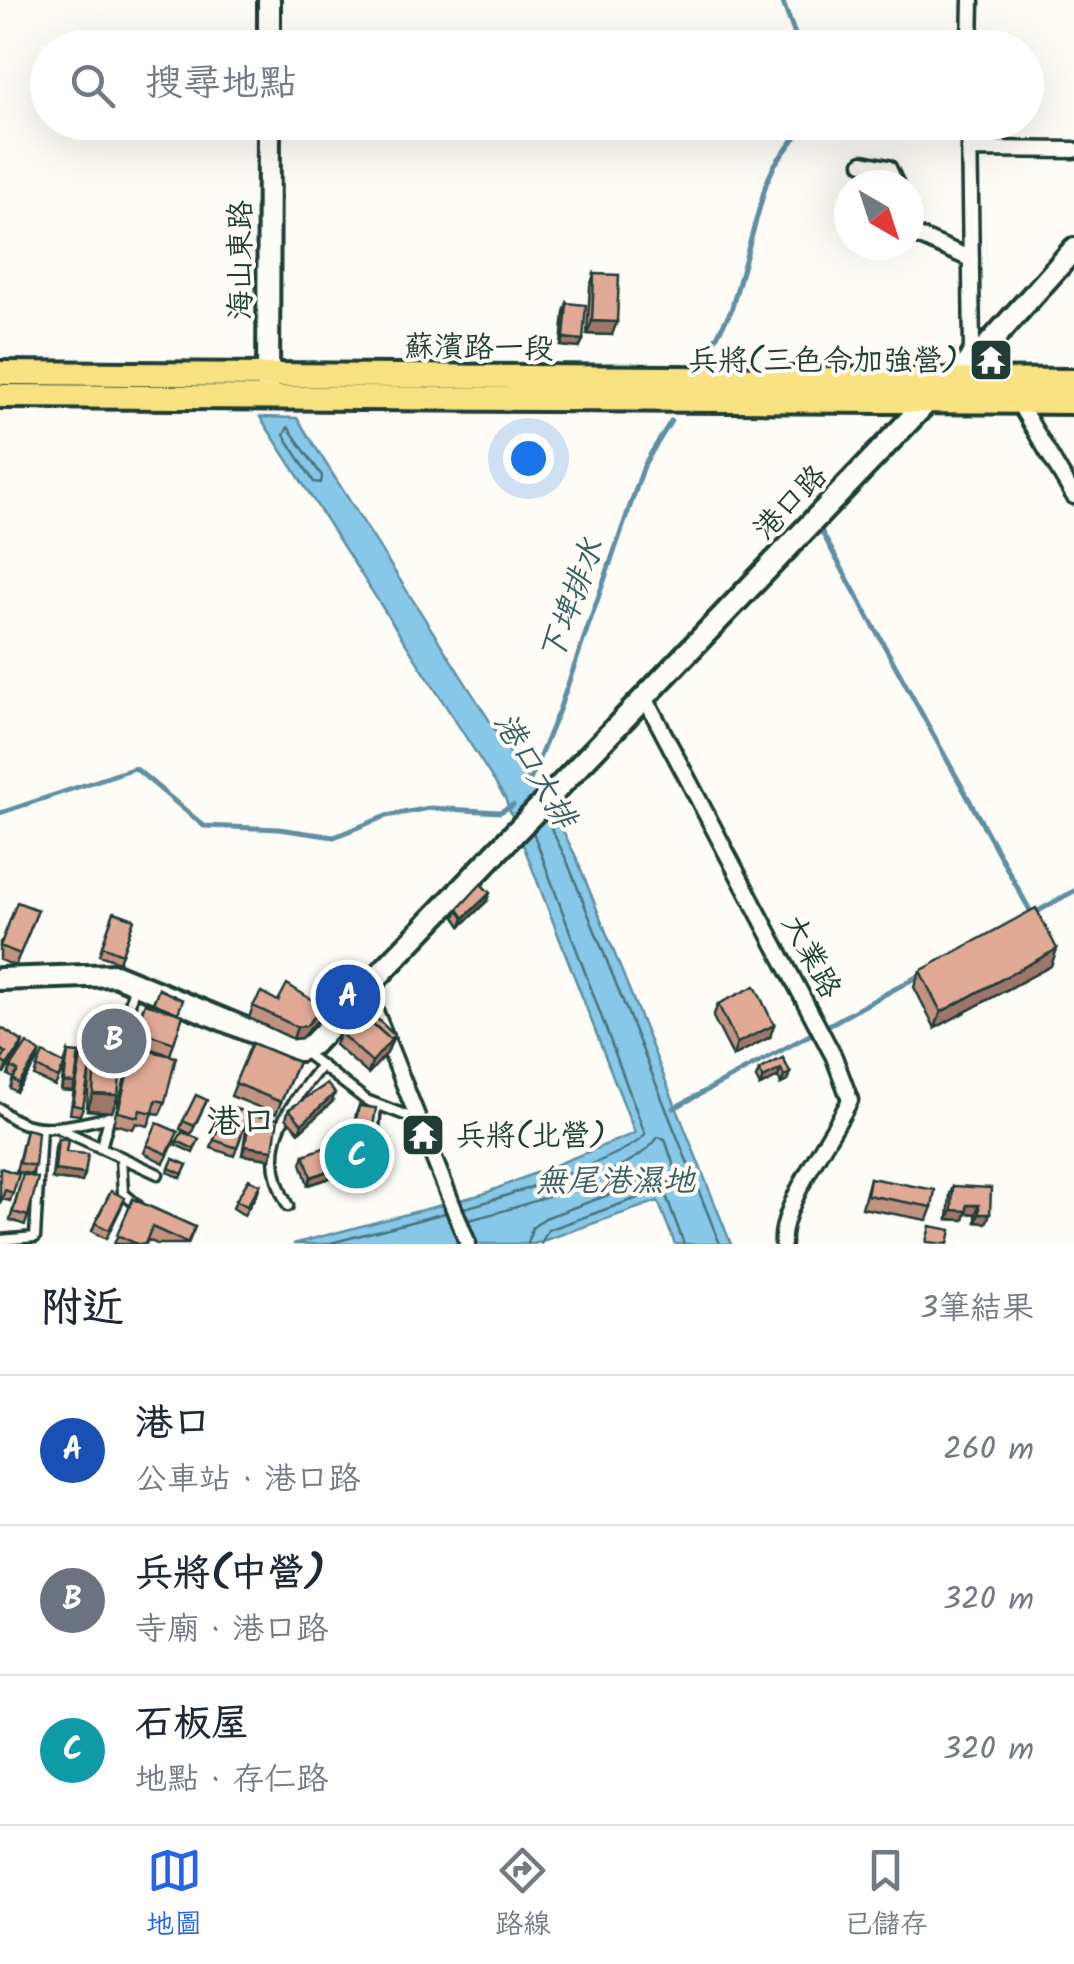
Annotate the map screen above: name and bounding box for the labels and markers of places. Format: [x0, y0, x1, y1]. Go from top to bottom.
temple icon: 兵將(三色令加強營) [968, 337, 1014, 383]
place label: 兵將(三色令加強營) [688, 338, 958, 386]
pin: A [316, 960, 380, 1034]
pin: B [82, 1004, 146, 1078]
temple icon: 兵將(北營) [400, 1112, 446, 1158]
place label: 兵將(北營) [456, 1113, 606, 1161]
pin: C [324, 1118, 390, 1194]

